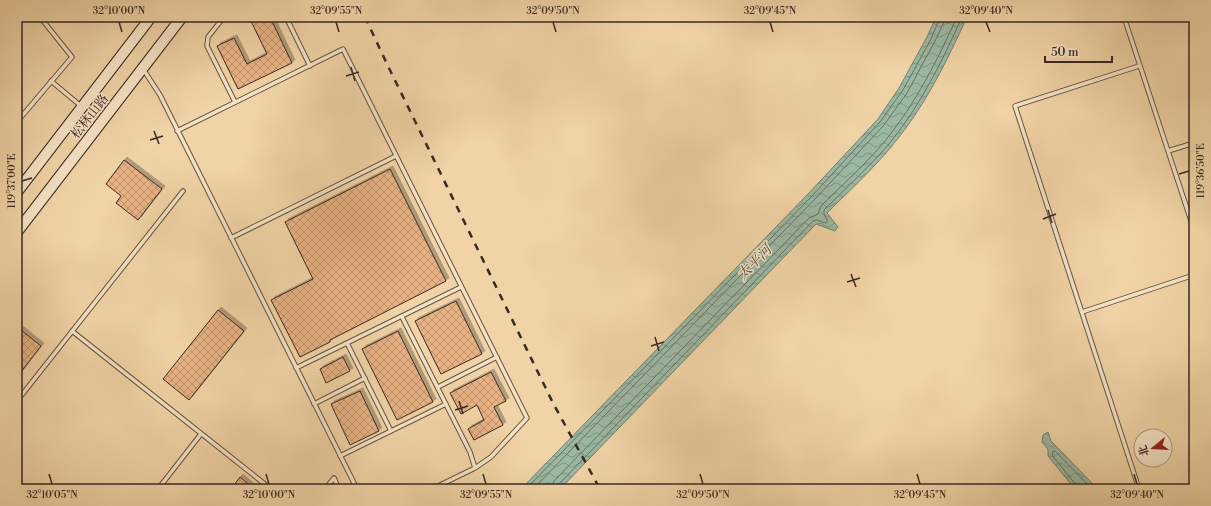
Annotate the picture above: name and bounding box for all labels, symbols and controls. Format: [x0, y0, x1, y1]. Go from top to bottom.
text: 32°10'00"N [93, 5, 146, 17]
text: 32°09'55"N [310, 5, 363, 17]
text: 32°09'50"N [526, 5, 580, 17]
text: 32°09'45"N [744, 5, 797, 17]
text: 32°09'40"N [959, 5, 1013, 17]
scale bar [1045, 38, 1112, 64]
text: 50 m [1051, 45, 1079, 60]
street label: 松林山路 [67, 91, 112, 142]
text: 119°36'50"E [1195, 143, 1207, 199]
text: 119°37'00"E [6, 153, 18, 209]
water label: 太平河 [734, 239, 778, 284]
north arrow [1133, 428, 1173, 468]
text: 北 [1136, 443, 1153, 458]
text: 32°10'05"N [26, 489, 78, 501]
text: 32°10'00"N [243, 489, 296, 501]
text: 32°09'55"N [460, 489, 513, 501]
text: 32°09'50"N [676, 489, 730, 501]
text: 32°09'45"N [894, 489, 947, 501]
text: 32°09'40"N [1110, 489, 1164, 501]

